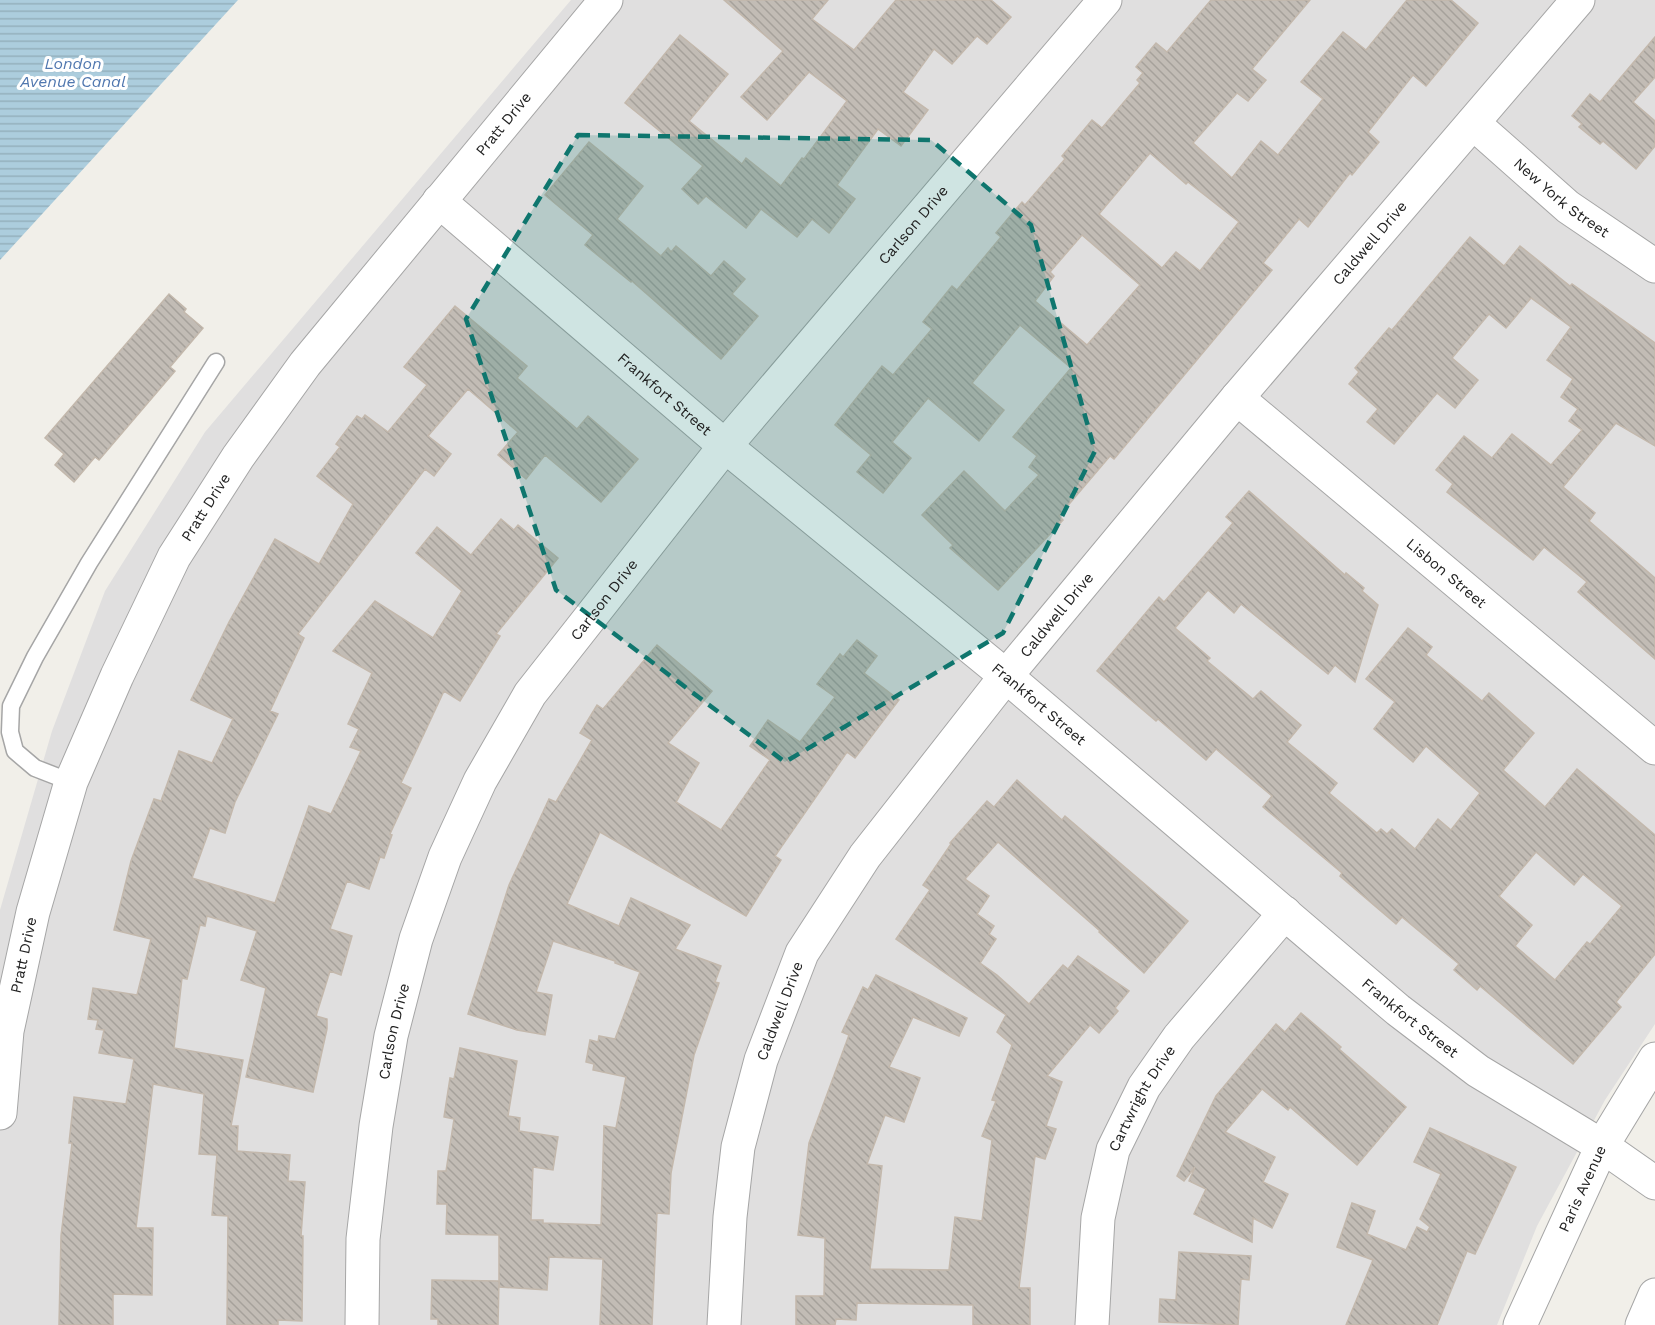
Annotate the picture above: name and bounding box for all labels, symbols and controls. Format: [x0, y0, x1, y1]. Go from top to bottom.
water label: London Avenue Canal [19, 54, 126, 91]
street label: Pratt Drive [472, 88, 535, 159]
street label: New York Street [1510, 154, 1613, 242]
street label: Carlson Drive [875, 182, 952, 268]
street label: Caldwell Drive [1329, 197, 1411, 289]
street label: Frankfort Street [614, 349, 716, 440]
street label: Pratt Drive [177, 470, 234, 545]
street label: Lisbon Street [1403, 535, 1491, 612]
street label: Carlson Drive [567, 556, 642, 644]
street label: Caldwell Drive [1016, 569, 1097, 661]
street label: Frankfort Street [988, 659, 1090, 750]
street label: Pratt Drive [7, 915, 41, 995]
street label: Caldwell Drive [753, 959, 807, 1063]
street label: Frankfort Street [1358, 974, 1462, 1062]
street label: Carlson Drive [375, 981, 413, 1081]
street label: Cartwright Drive [1105, 1042, 1179, 1154]
street label: Paris Avenue [1555, 1142, 1610, 1235]

